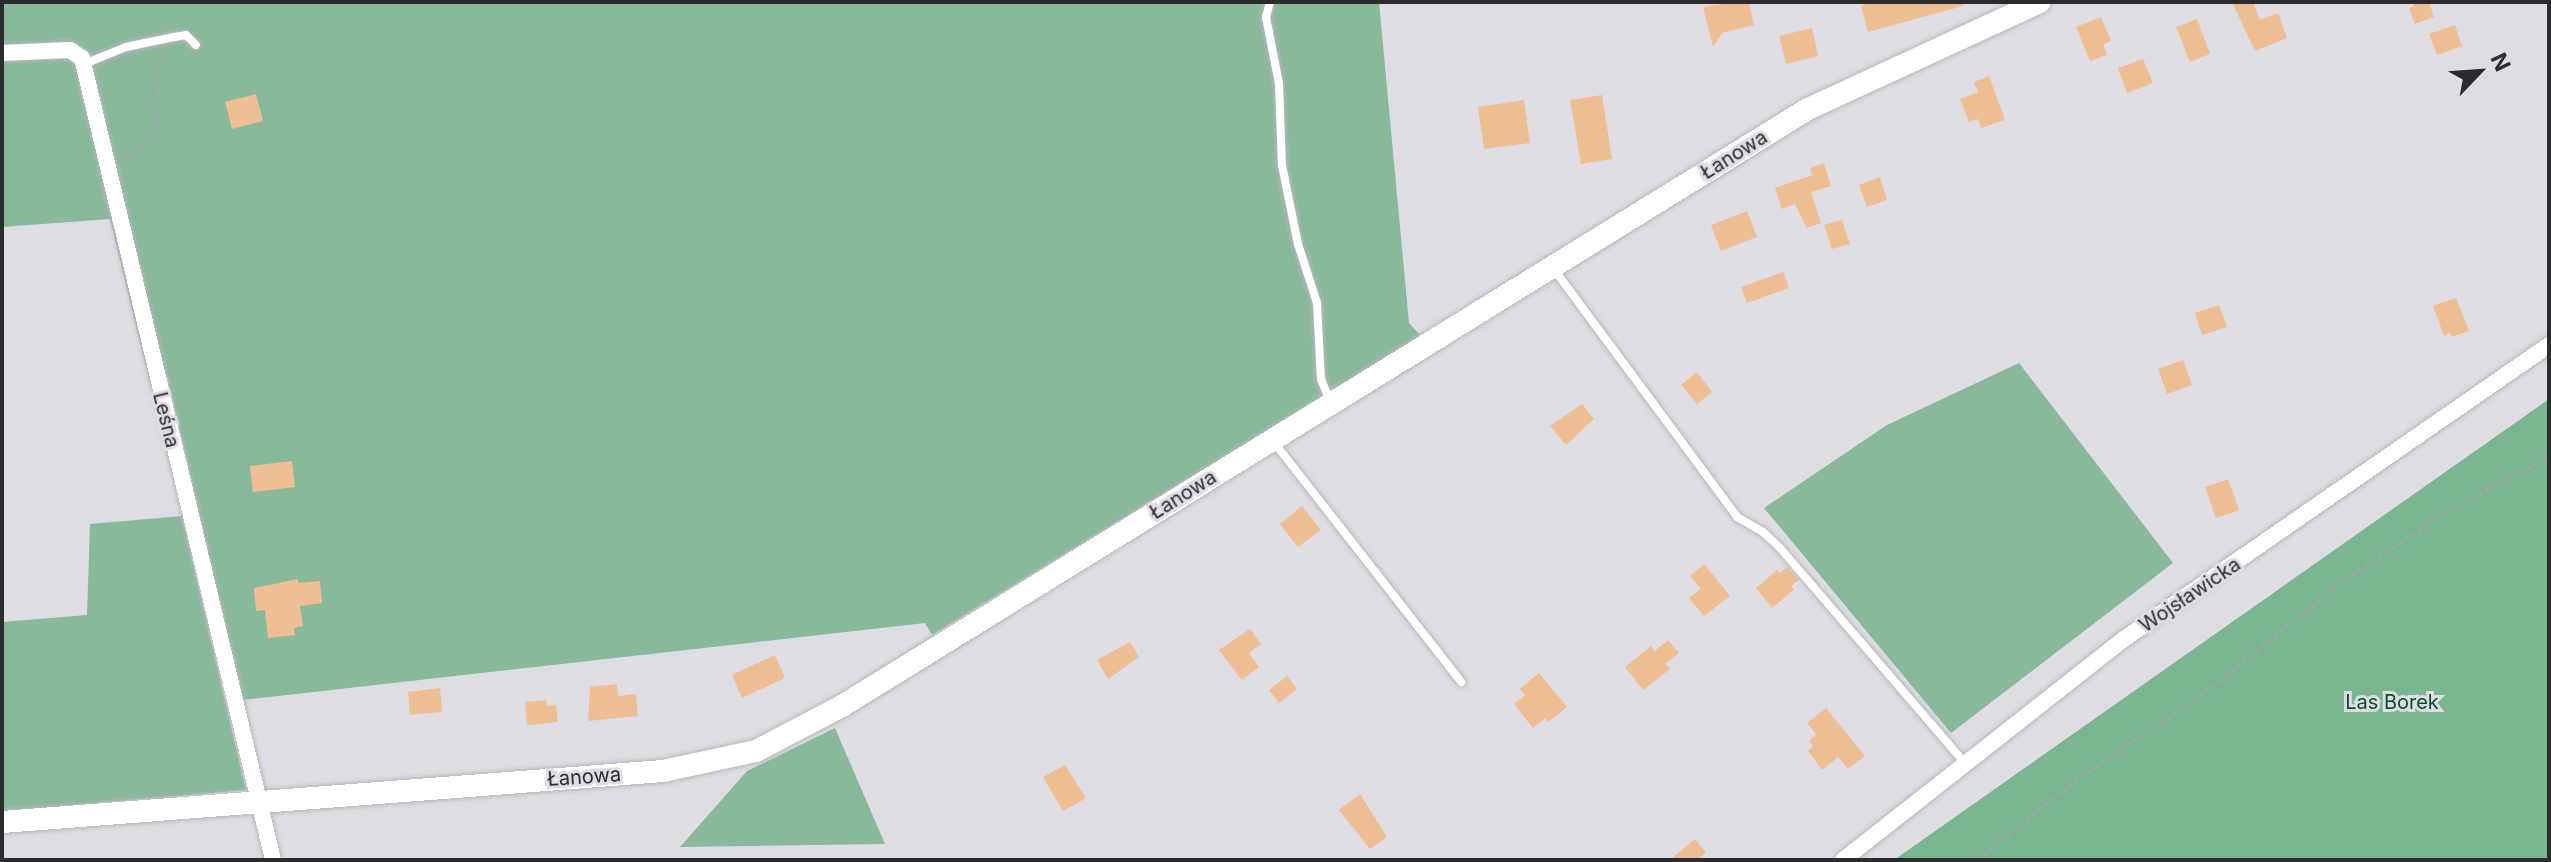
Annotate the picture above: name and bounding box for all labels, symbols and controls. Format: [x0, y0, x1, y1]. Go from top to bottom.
north arrow [2439, 32, 2519, 112]
text: N [2485, 49, 2516, 75]
street label: Łanowa [1696, 125, 1772, 185]
street label: Leśna [148, 390, 184, 450]
street label: Łanowa [1145, 465, 1221, 525]
street label: Wojsławicka [2135, 552, 2245, 638]
park label: Las Borek [2345, 690, 2439, 714]
street label: Łanowa [546, 762, 622, 792]

